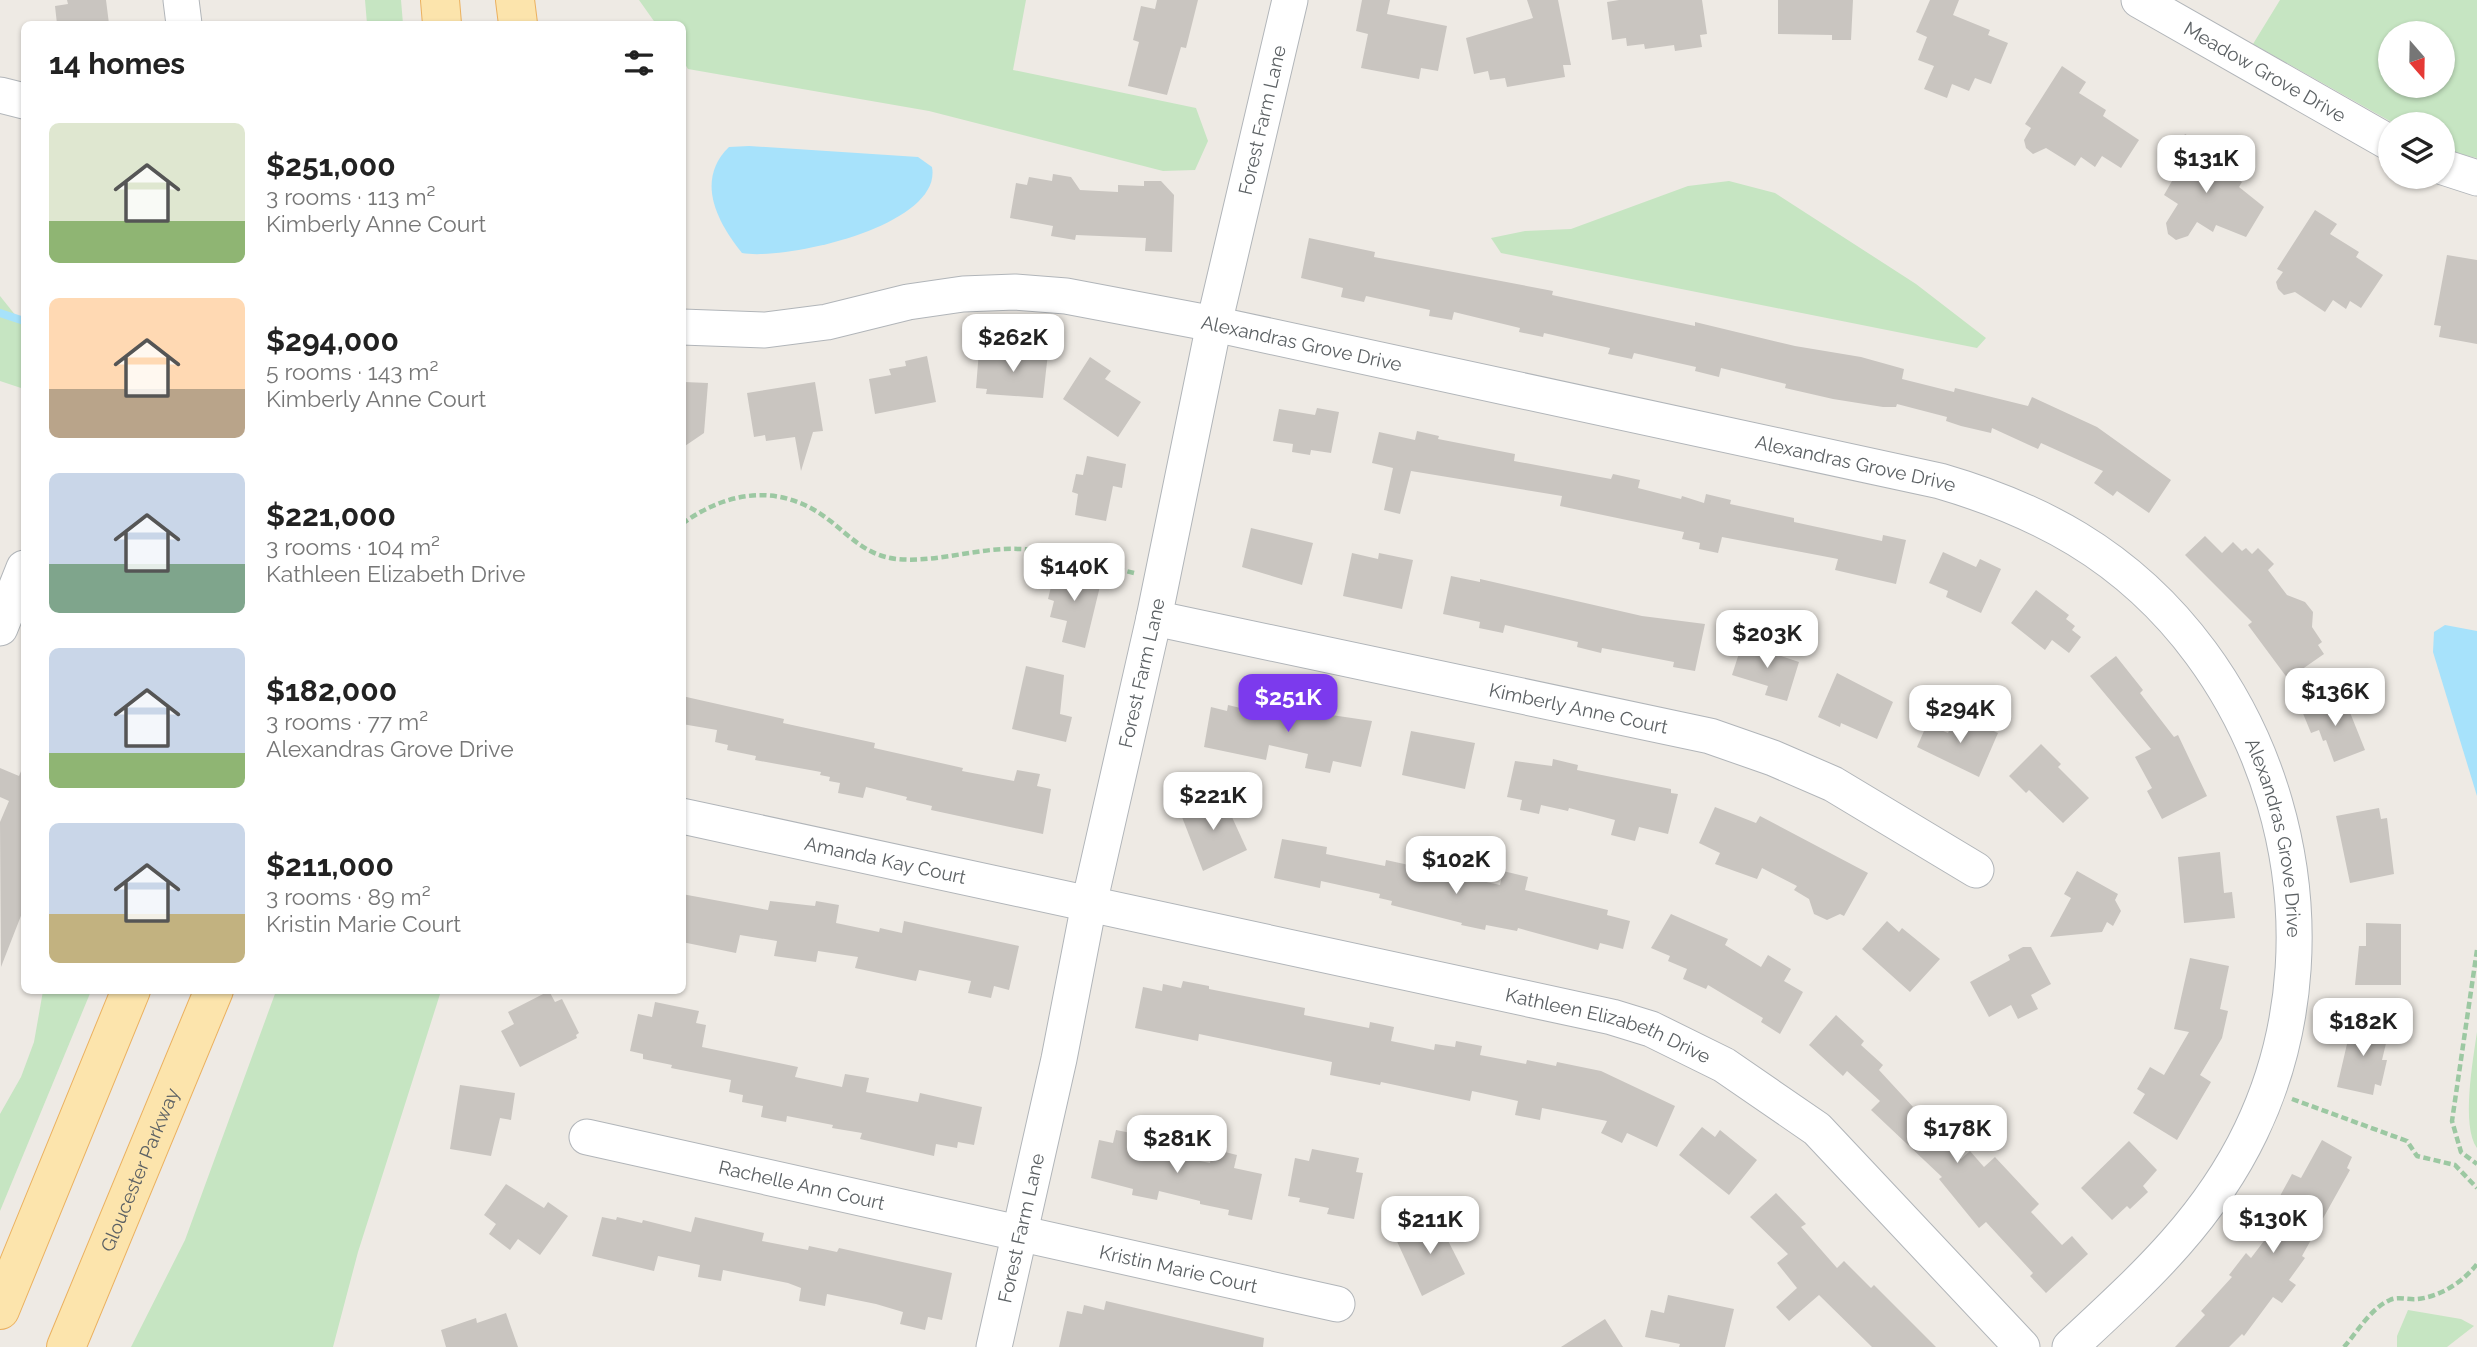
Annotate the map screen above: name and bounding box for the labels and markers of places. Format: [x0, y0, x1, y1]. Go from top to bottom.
pin: $131K [2157, 136, 2255, 195]
pin: $262K [964, 314, 1062, 374]
pin: $140K [1025, 544, 1123, 603]
pin: $203K [1718, 610, 1816, 670]
pin: $136K [2286, 668, 2384, 728]
pin: $251K [1239, 674, 1337, 734]
pin: $294K [1911, 686, 2009, 745]
pin: $221K [1164, 772, 1262, 832]
pin: $102K [1407, 836, 1505, 896]
pin: $182K [2314, 998, 2412, 1058]
pin: $178K [1908, 1106, 2006, 1165]
pin: $281K [1128, 1116, 1226, 1175]
pin: $211K [1381, 1196, 1479, 1256]
pin: $130K [2224, 1196, 2322, 1255]

